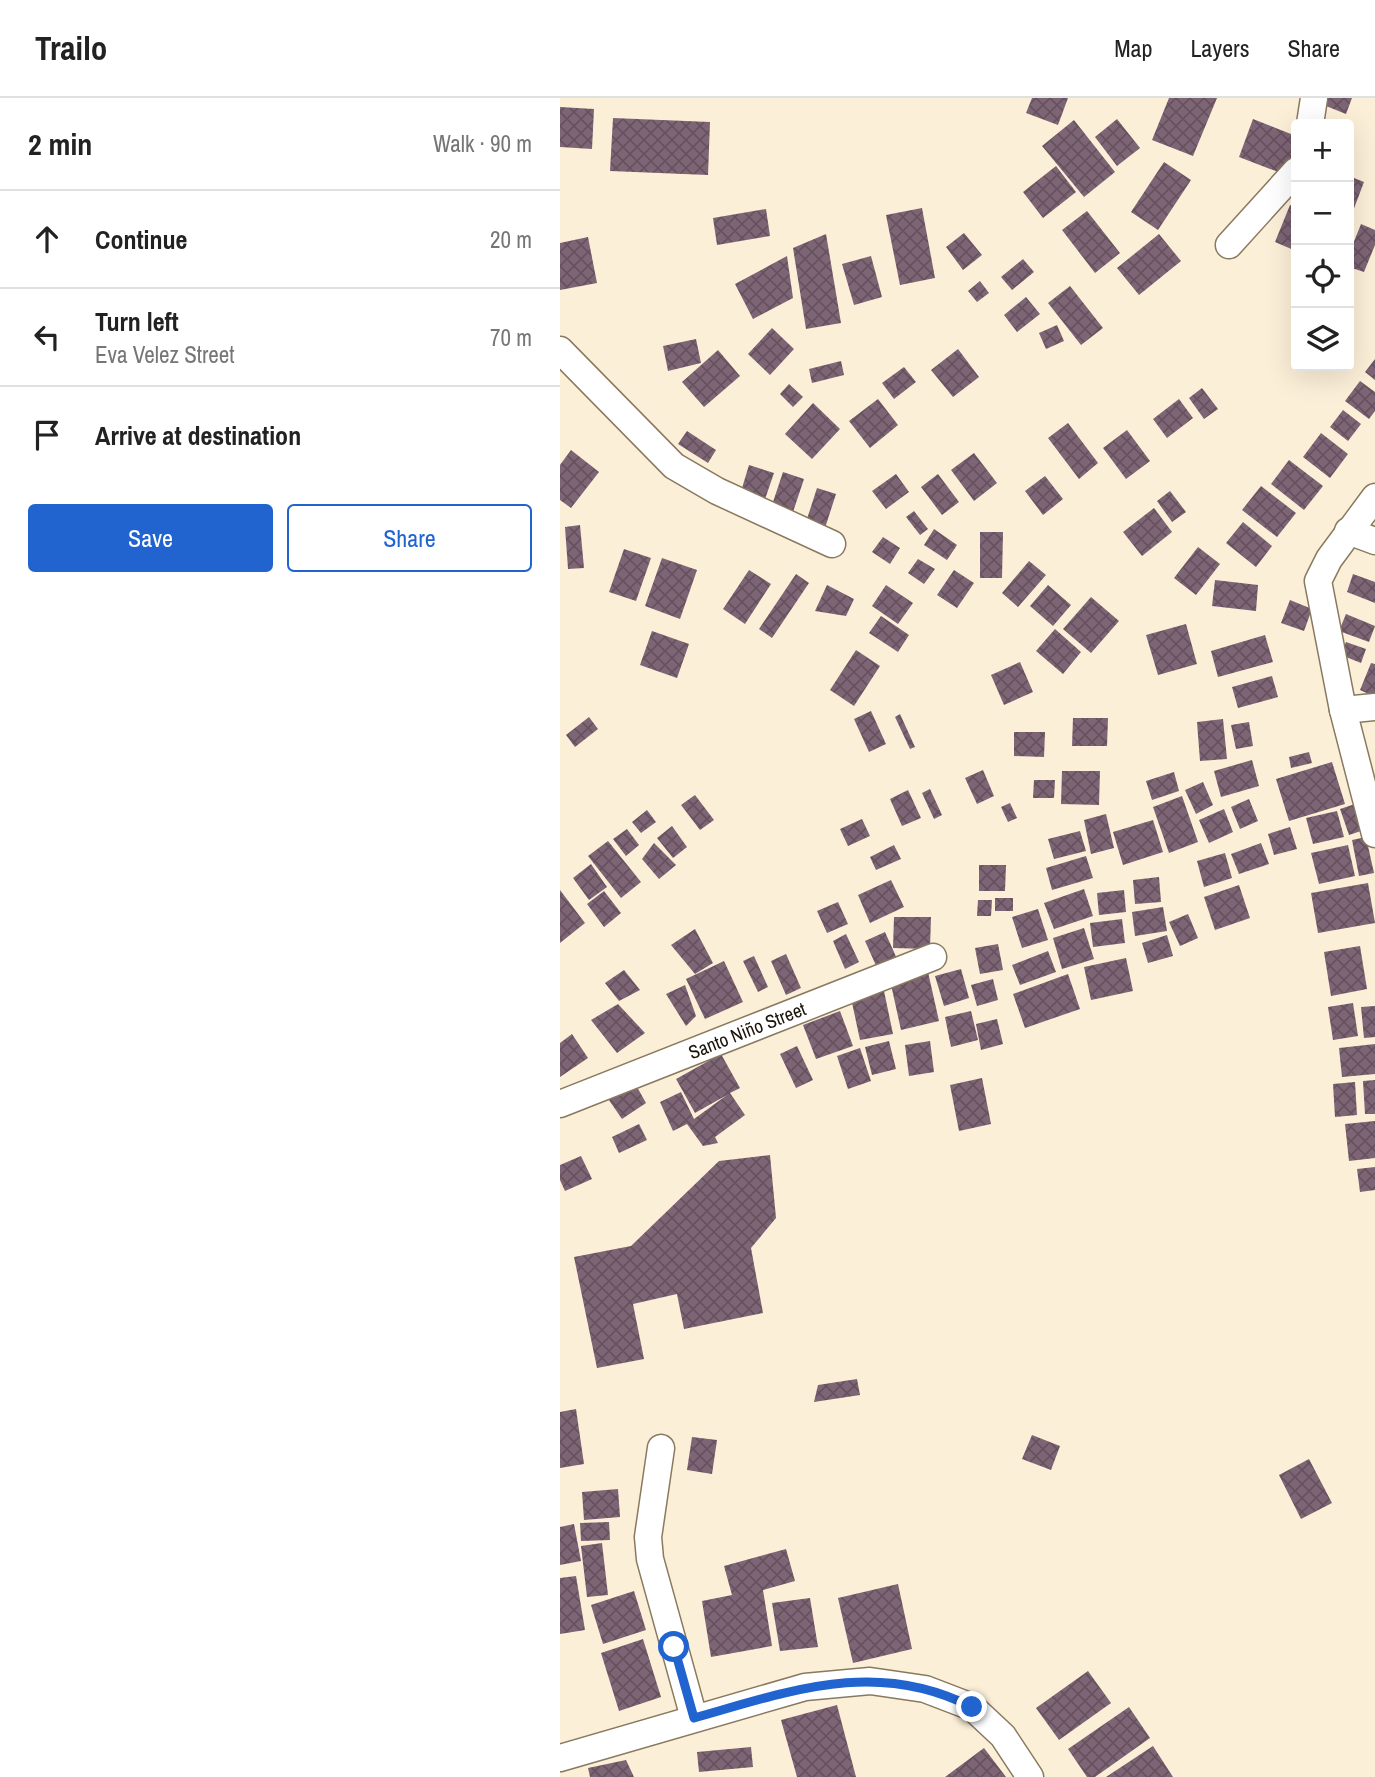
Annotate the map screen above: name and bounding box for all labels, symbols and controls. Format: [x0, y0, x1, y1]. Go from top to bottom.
text: Trailo [35, 26, 107, 70]
text: Map [1114, 32, 1152, 64]
text: Layers [1190, 32, 1249, 64]
text: Share [1287, 32, 1340, 64]
map controls [1291, 119, 1354, 371]
button: + [1291, 119, 1354, 182]
text: 2 min [28, 124, 92, 164]
text: Walk · 90 m [433, 128, 532, 159]
button: − [1291, 182, 1354, 245]
icon: ahead [28, 220, 66, 258]
text: Continue [95, 222, 187, 257]
text: 20 m [490, 224, 532, 255]
button: locate [1291, 245, 1354, 308]
text: Turn left [95, 304, 179, 339]
button: layers [1291, 308, 1354, 371]
icon: left [28, 318, 66, 356]
text: 70 m [490, 322, 532, 353]
text: Eva Velez Street [95, 339, 234, 370]
icon: arrive [28, 416, 66, 454]
text: Arrive at destination [95, 418, 301, 453]
button: Save [28, 504, 273, 572]
button: Share [287, 504, 532, 572]
street label: Santo Niño Street [685, 995, 810, 1065]
route start [658, 1631, 689, 1662]
route end [956, 1691, 987, 1722]

